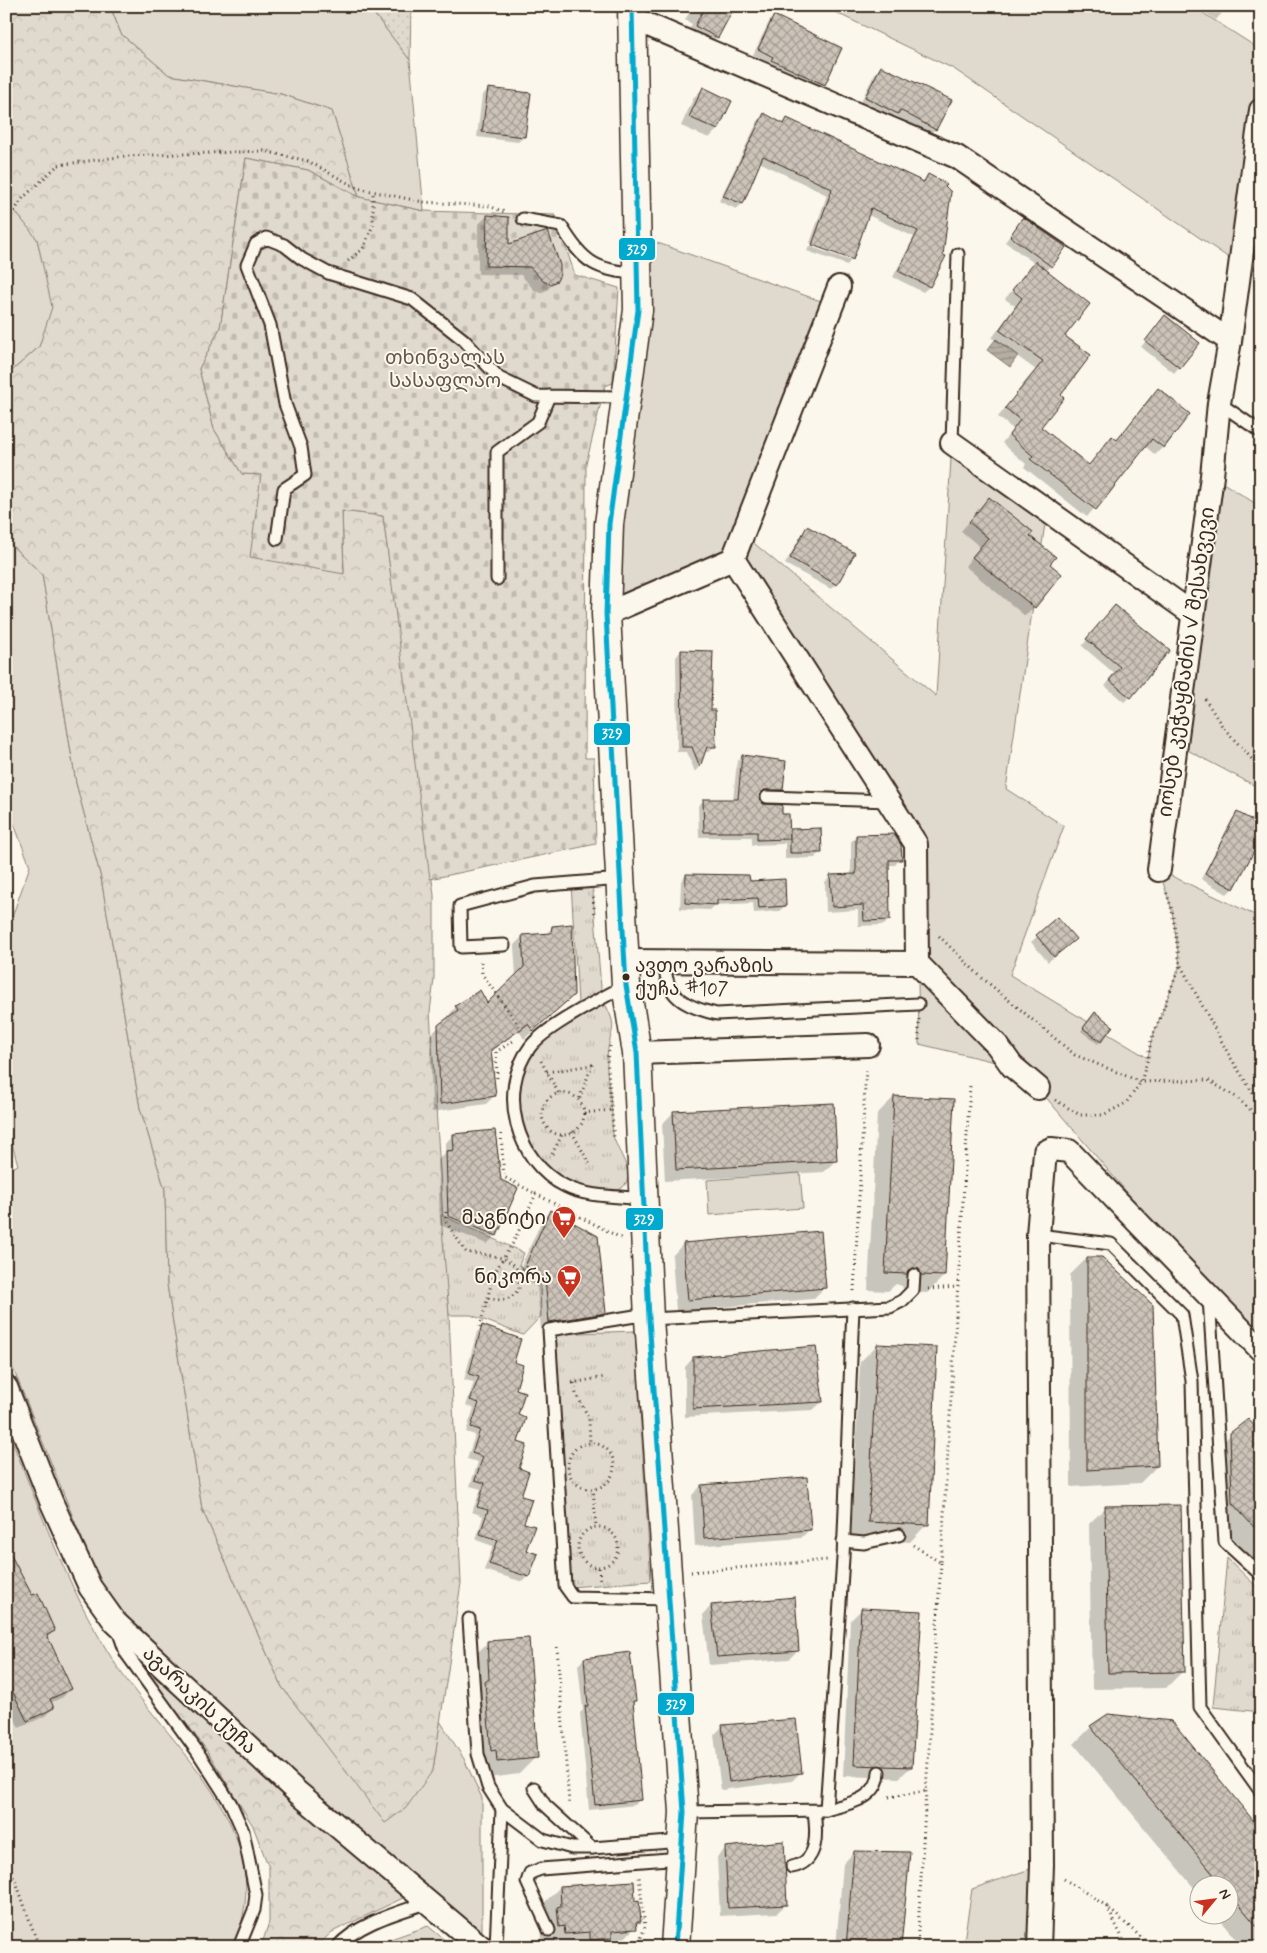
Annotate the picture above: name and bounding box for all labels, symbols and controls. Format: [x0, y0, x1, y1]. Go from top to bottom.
line badge: 329 [618, 237, 656, 261]
text: 329 [626, 241, 648, 259]
park label: თხინვალას სასაფლაო [385, 345, 505, 395]
street label: იოსებ კეჭაყმაძის V შესახვევი [1152, 505, 1222, 819]
line badge: 329 [593, 722, 631, 746]
text: 329 [601, 725, 623, 743]
place label: ავთო ვარაზის ქუჩა #107 [635, 954, 774, 1002]
marker: ავთო ვარაზის ქუჩა #107 [621, 972, 631, 982]
place label: მაგნიტი [461, 1205, 546, 1232]
supermarket icon: მაგნიტი [551, 1205, 577, 1239]
line badge: 329 [625, 1207, 664, 1231]
text: 329 [633, 1211, 655, 1229]
place label: ნიკორა [474, 1264, 552, 1291]
supermarket icon: ნიკორა [556, 1264, 582, 1298]
street label: აგარაკის ქუჩა [136, 1641, 262, 1761]
line badge: 329 [657, 1692, 695, 1716]
text: 329 [665, 1696, 687, 1714]
north arrow [1190, 1876, 1240, 1926]
text: N [1214, 1886, 1235, 1903]

